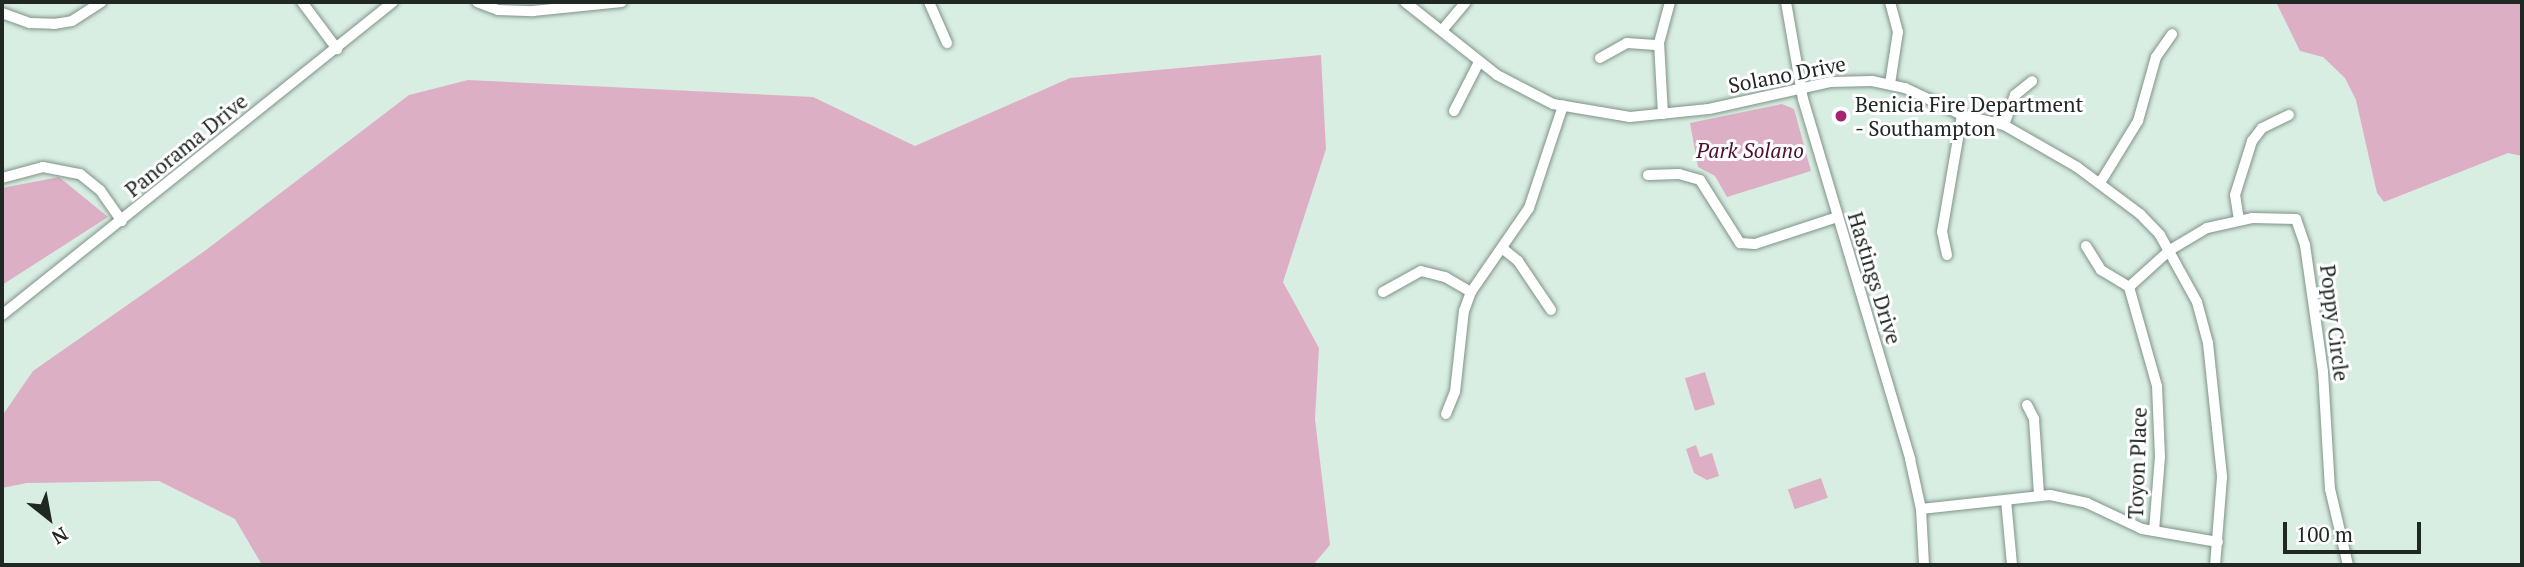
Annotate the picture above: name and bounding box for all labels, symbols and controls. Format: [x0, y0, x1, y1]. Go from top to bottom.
street label: Solano Drive [1726, 50, 1848, 98]
street label: Panorama Drive [120, 88, 252, 202]
place label: Benicia Fire Department - Southampton [1855, 91, 2083, 141]
marker: Benicia Fire Department - Southampton [1833, 108, 1849, 124]
park label: Park Solano [1696, 137, 1804, 163]
street label: Hastings Drive [1843, 209, 1907, 347]
street label: Poppy Circle [2315, 263, 2355, 383]
street label: Toyon Place [2122, 407, 2152, 519]
north arrow [14, 483, 84, 553]
scale bar [2286, 508, 2424, 552]
text: 100 m [2296, 520, 2353, 548]
text: N [47, 522, 73, 551]

